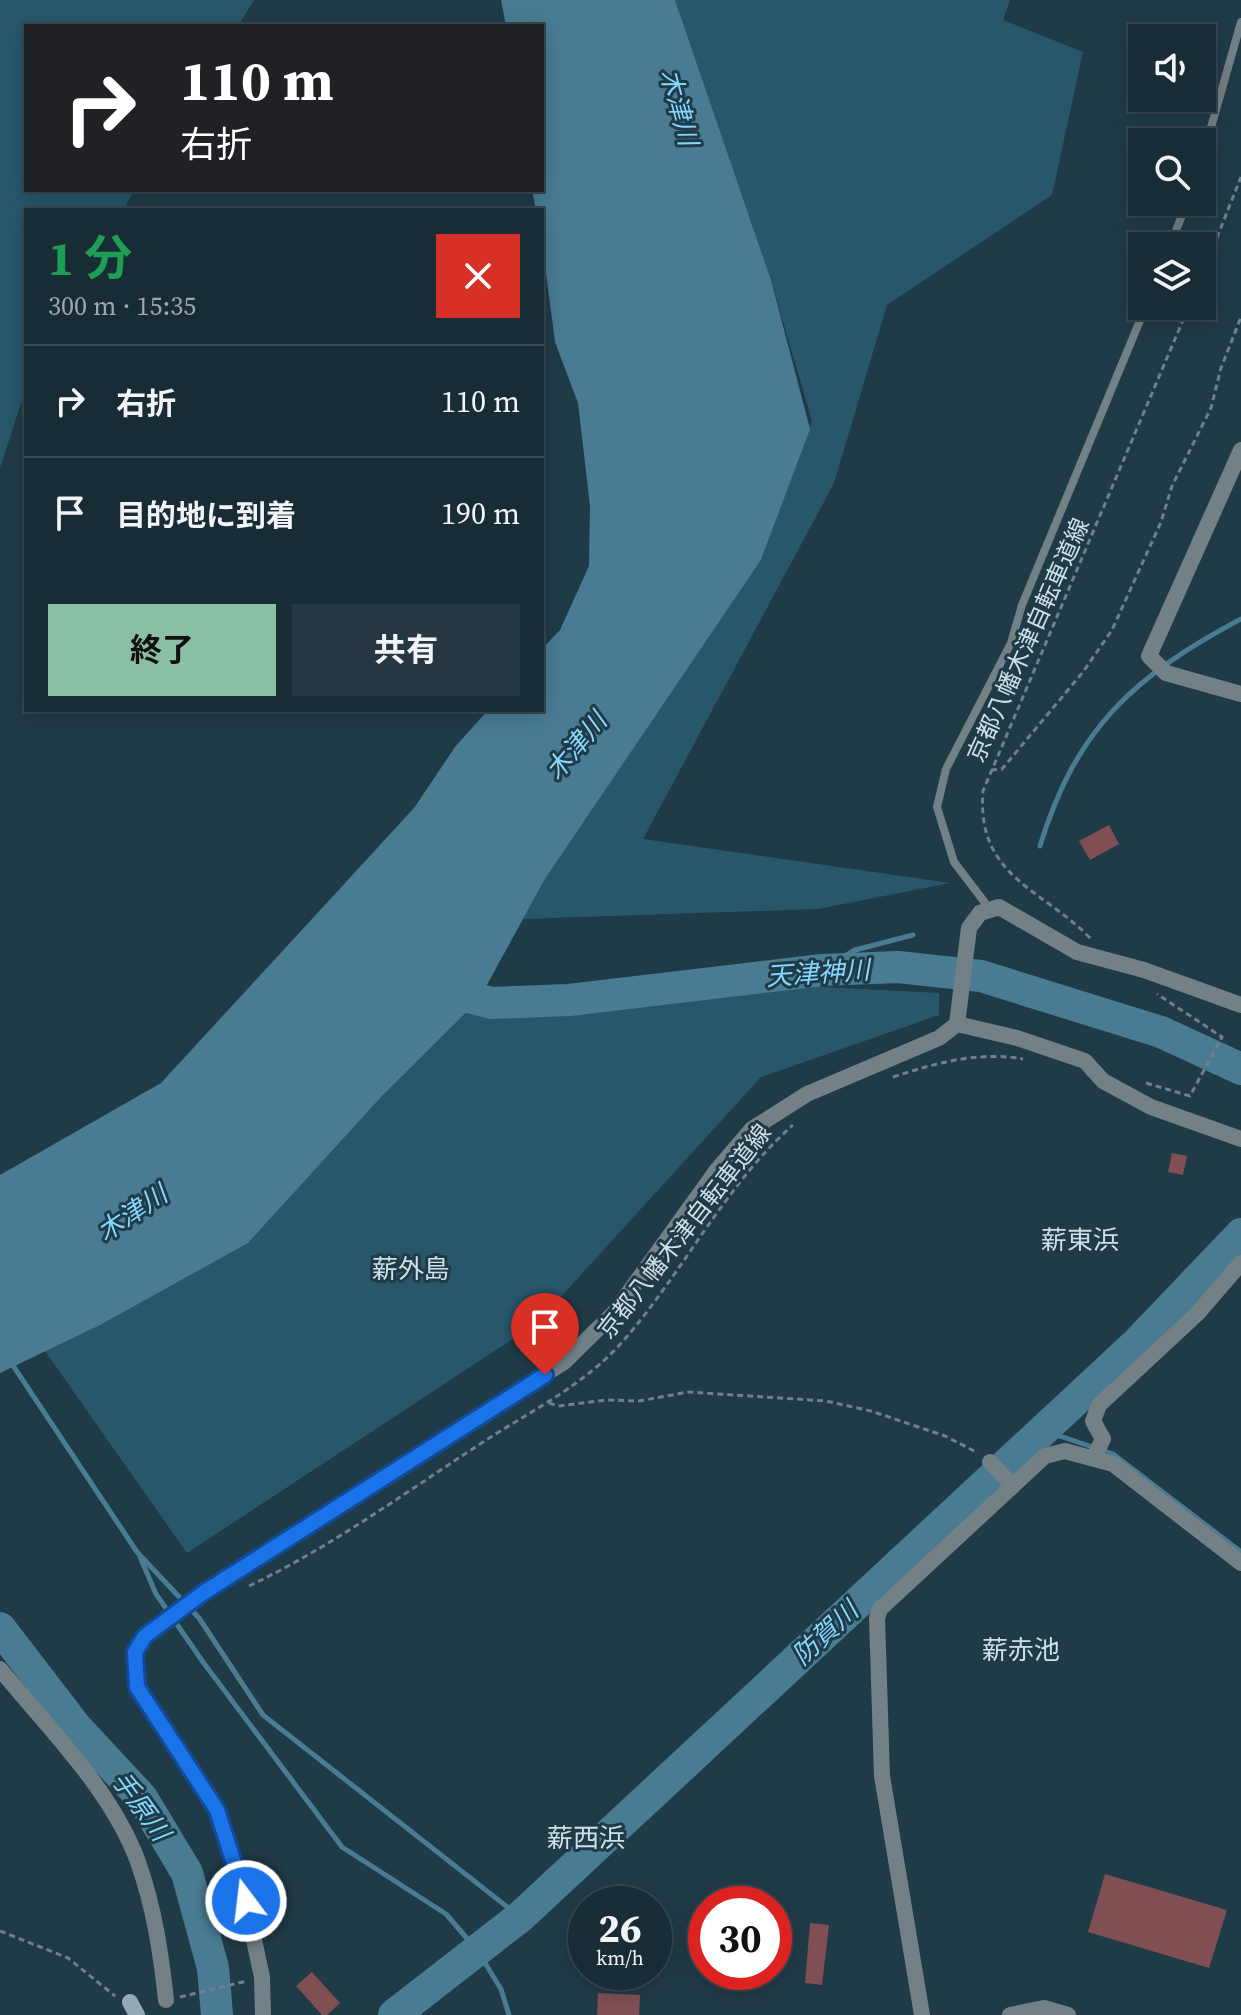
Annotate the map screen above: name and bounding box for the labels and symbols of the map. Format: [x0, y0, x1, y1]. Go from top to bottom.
water label: 木津川 [652, 65, 707, 152]
street label: 京都八幡木津自転車道線 [959, 513, 1097, 767]
water label: 木津川 [537, 702, 617, 787]
water label: 天津神川 [765, 951, 874, 995]
street label: 京都八幡木津自転車道線 [590, 1117, 778, 1345]
water label: 木津川 [90, 1175, 177, 1250]
district label: 薪東浜 [1041, 1222, 1119, 1258]
district label: 薪外島 [372, 1251, 450, 1287]
pin [511, 1293, 579, 1375]
water label: 防賀川 [784, 1591, 868, 1673]
district label: 薪赤池 [982, 1632, 1060, 1668]
water label: 手原川 [104, 1764, 180, 1851]
district label: 薪西浜 [547, 1820, 625, 1856]
position arrow [204, 1859, 288, 1943]
speed limit sign: 30 [688, 1886, 792, 1990]

